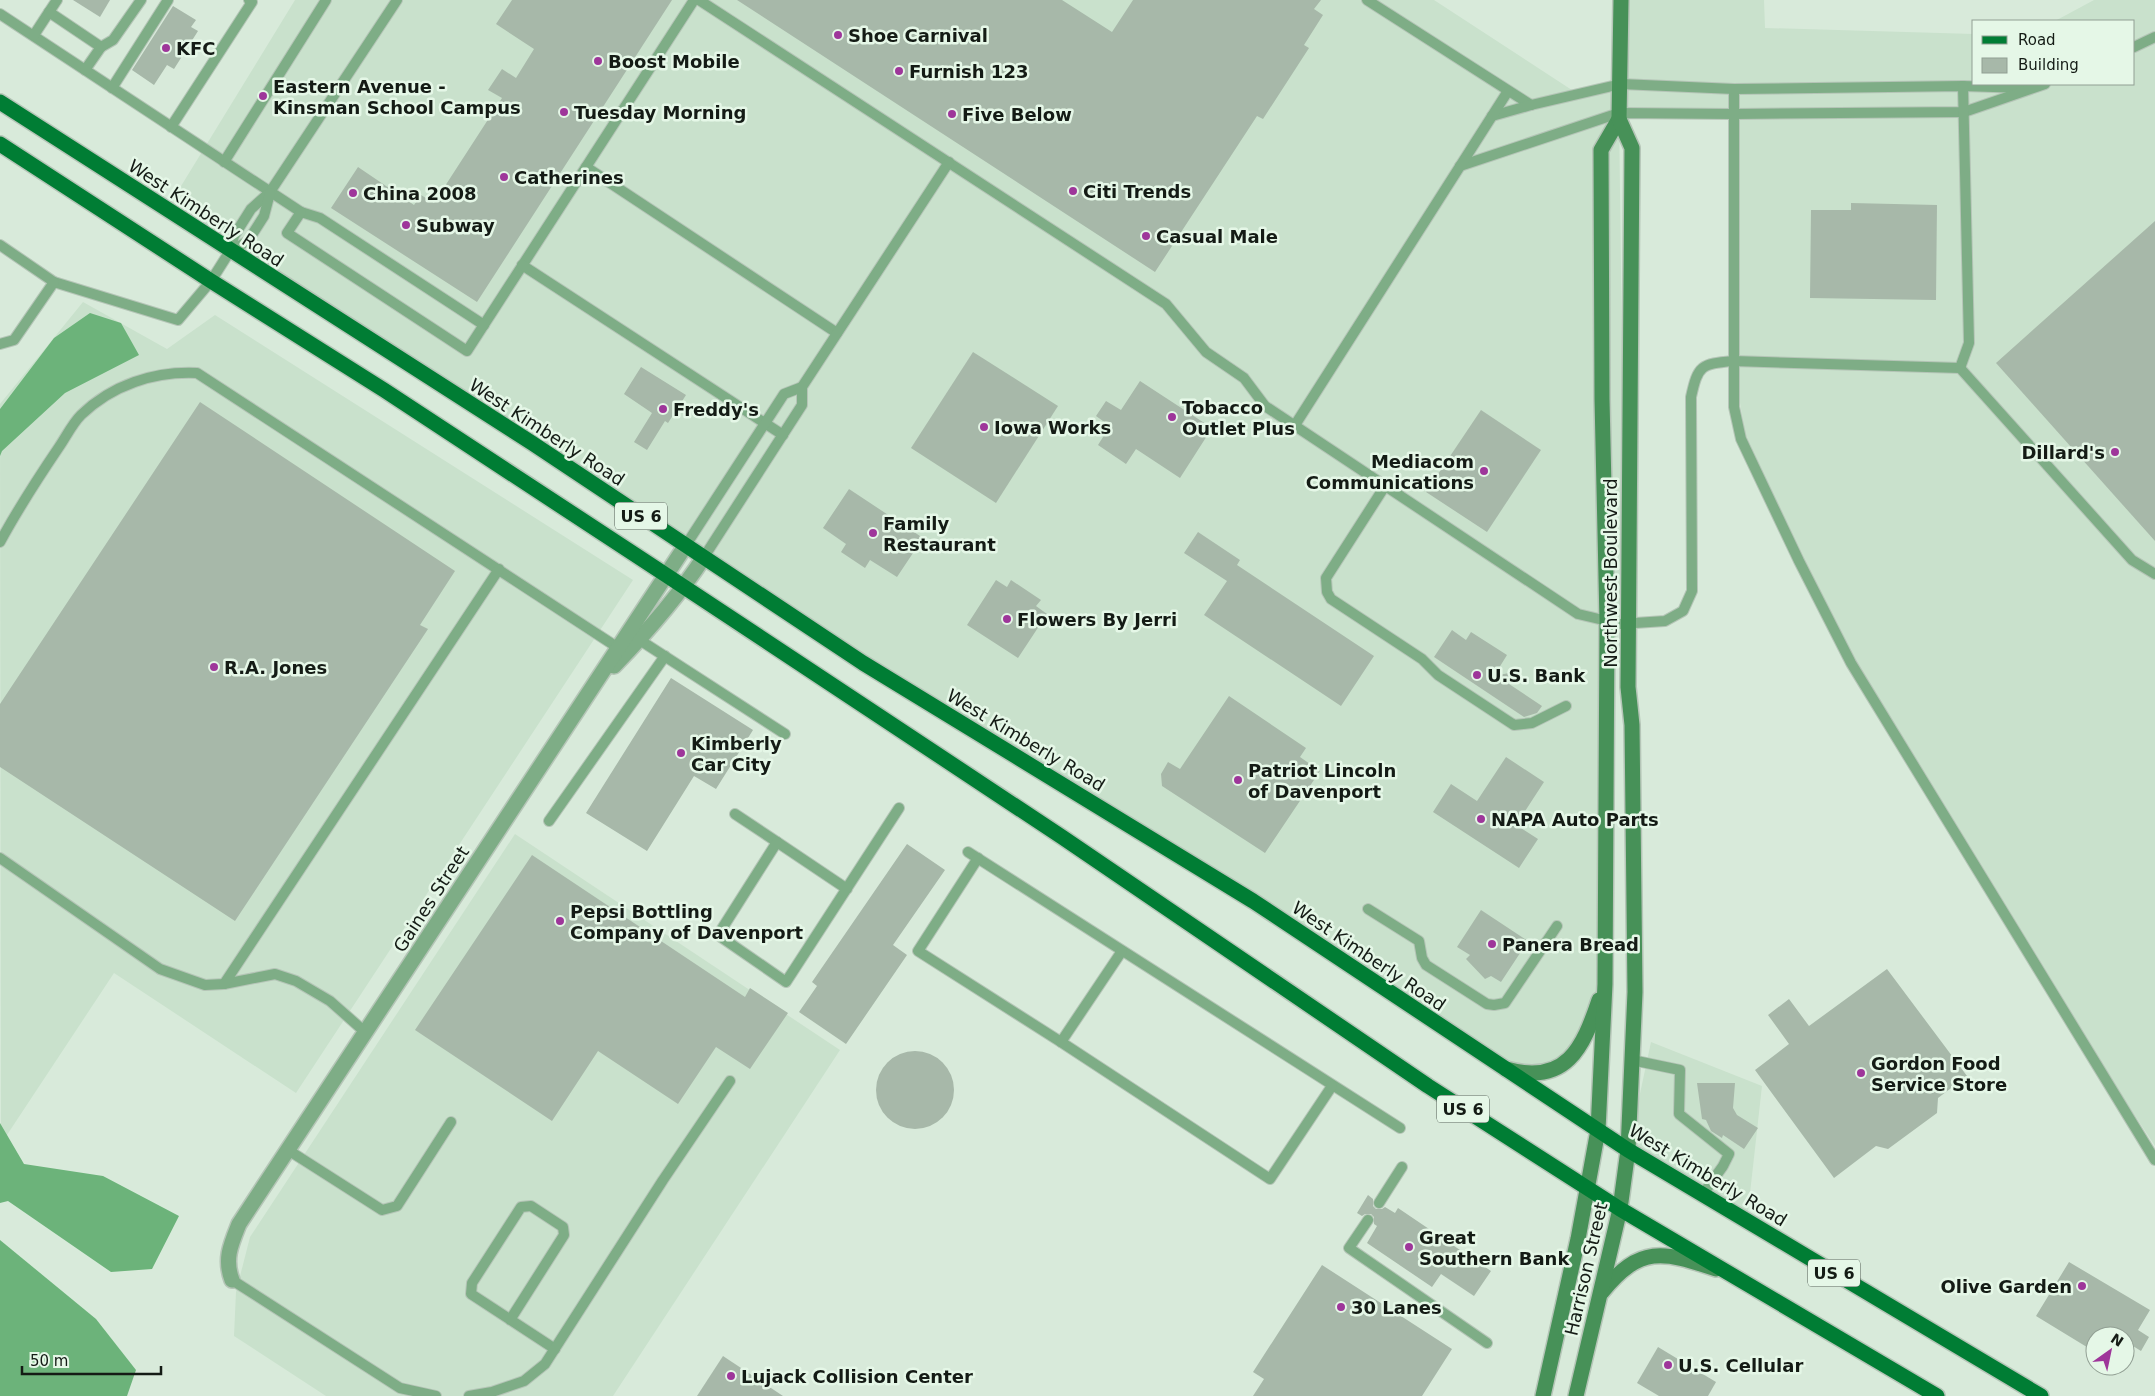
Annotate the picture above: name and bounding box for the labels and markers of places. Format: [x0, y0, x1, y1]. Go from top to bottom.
place label: Shoe Carnival [848, 25, 988, 46]
marker: Shoe Carnival [832, 29, 844, 41]
place label: KFC [176, 38, 215, 59]
marker: KFC [160, 42, 172, 54]
place label: Boost Mobile [608, 51, 740, 72]
marker: Boost Mobile [592, 55, 604, 67]
place label: Furnish 123 [909, 61, 1028, 82]
marker: Furnish 123 [893, 65, 905, 77]
place label: Eastern Avenue - Kinsman School Campus [273, 76, 521, 118]
marker: Eastern Avenue - Kinsman School Campus [257, 90, 269, 102]
place label: Tuesday Morning [574, 102, 746, 123]
place label: Five Below [962, 104, 1072, 125]
marker: Tuesday Morning [558, 106, 570, 118]
marker: Five Below [946, 108, 958, 120]
place label: Catherines [514, 167, 624, 188]
marker: Catherines [498, 171, 510, 183]
place label: Citi Trends [1083, 181, 1191, 202]
place label: China 2008 [363, 183, 477, 204]
marker: Citi Trends [1067, 185, 1079, 197]
marker: China 2008 [347, 187, 359, 199]
place label: Subway [416, 215, 495, 236]
marker: Subway [400, 219, 412, 231]
place label: Casual Male [1156, 226, 1278, 247]
marker: Casual Male [1140, 230, 1152, 242]
place label: Tobacco Outlet Plus [1182, 397, 1295, 439]
place label: Freddy's [673, 399, 759, 420]
marker: Freddy's [657, 403, 669, 415]
marker: Tobacco Outlet Plus [1166, 411, 1178, 423]
place label: Iowa Works [994, 417, 1111, 438]
marker: Iowa Works [978, 421, 990, 433]
place label: Dillard's [2021, 442, 2105, 463]
marker: Dillard's [2109, 446, 2121, 458]
place label: Mediacom Communications [1306, 451, 1474, 493]
marker: Mediacom Communications [1478, 465, 1490, 477]
place label: Family Restaurant [883, 513, 996, 555]
marker: Family Restaurant [867, 527, 879, 539]
place label: Flowers By Jerri [1017, 609, 1177, 630]
marker: Flowers By Jerri [1001, 613, 1013, 625]
place label: R.A. Jones [224, 657, 327, 678]
marker: R.A. Jones [208, 661, 220, 673]
place label: U.S. Bank [1487, 665, 1586, 686]
marker: U.S. Bank [1471, 669, 1483, 681]
place label: Kimberly Car City [691, 733, 782, 775]
marker: Kimberly Car City [675, 747, 687, 759]
place label: Patriot Lincoln of Davenport [1248, 760, 1396, 802]
marker: Patriot Lincoln of Davenport [1232, 774, 1244, 786]
place label: NAPA Auto Parts [1491, 809, 1659, 830]
marker: NAPA Auto Parts [1475, 813, 1487, 825]
place label: Pepsi Bottling Company of Davenport [570, 901, 804, 943]
marker: Pepsi Bottling Company of Davenport [554, 915, 566, 927]
place label: Panera Bread [1502, 934, 1639, 955]
marker: Panera Bread [1486, 938, 1498, 950]
place label: Gordon Food Service Store [1871, 1053, 2007, 1095]
marker: Gordon Food Service Store [1855, 1067, 1867, 1079]
place label: Great Southern Bank [1419, 1227, 1570, 1269]
marker: Great Southern Bank [1403, 1241, 1415, 1253]
place label: Olive Garden [1940, 1276, 2072, 1297]
marker: Olive Garden [2076, 1280, 2088, 1292]
place label: 30 Lanes [1351, 1297, 1442, 1318]
marker: 30 Lanes [1335, 1301, 1347, 1313]
place label: U.S. Cellular [1678, 1355, 1803, 1376]
marker: U.S. Cellular [1662, 1359, 1674, 1371]
place label: Lujack Collision Center [741, 1366, 973, 1387]
marker: Lujack Collision Center [725, 1370, 737, 1382]

